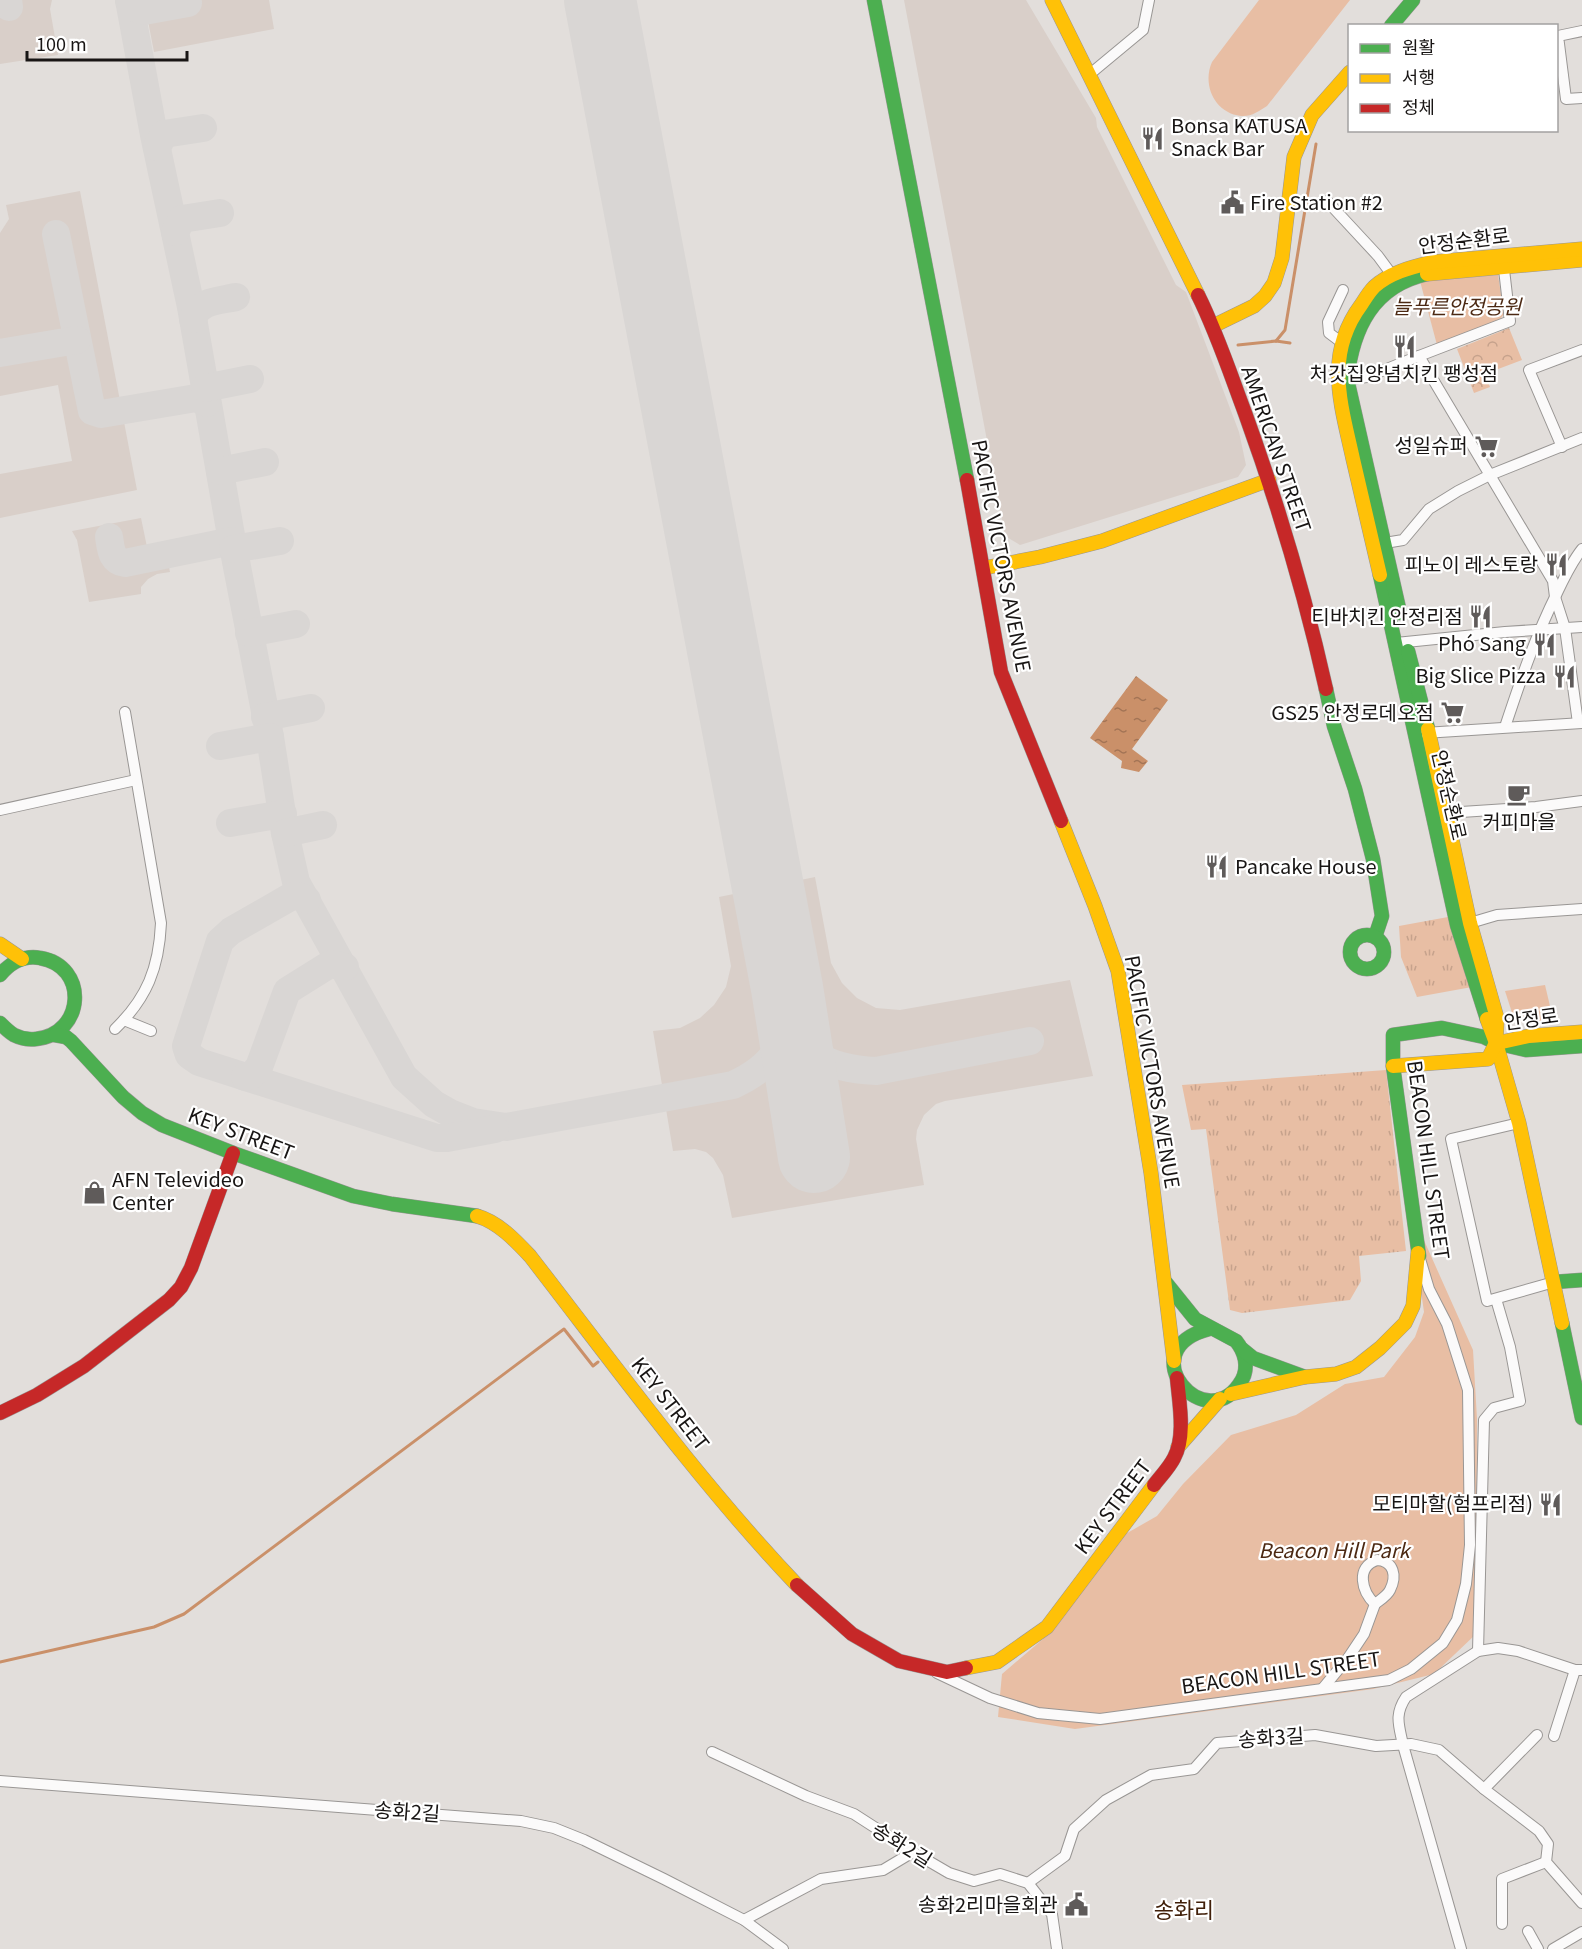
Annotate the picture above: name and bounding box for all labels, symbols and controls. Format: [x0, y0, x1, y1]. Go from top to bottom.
scale bar [27, 24, 188, 62]
legend [1348, 24, 1558, 132]
text: 100 m [36, 30, 87, 56]
text: 원활 [1402, 33, 1435, 59]
text: 서행 [1402, 63, 1435, 89]
text: 정체 [1402, 93, 1435, 119]
place label: Bonsa KATUSA Snack Bar [1171, 110, 1308, 162]
restaurant icon: Bonsa KATUSA Snack Bar [1140, 125, 1166, 151]
place label: Fire Station #2 [1250, 187, 1383, 216]
public building icon: Fire Station #2 [1219, 190, 1245, 216]
street label: 안정순환로 [1416, 220, 1511, 260]
park label: 늘푸른안정공원 [1393, 291, 1523, 320]
restaurant icon: 처갓집양념치킨 팽성점 [1391, 334, 1417, 360]
place label: 처갓집양념치킨 팽성점 [1310, 358, 1498, 387]
street label: AMERICAN STREET [1235, 361, 1319, 536]
place label: 성일슈퍼 [1394, 430, 1468, 459]
supermarket icon: 성일슈퍼 [1473, 433, 1499, 459]
street label: PACIFIC VICTORS AVENUE [966, 437, 1039, 675]
place label: 피노이 레스토랑 [1405, 549, 1538, 578]
restaurant icon: 피노이 레스토랑 [1543, 552, 1569, 578]
place label: 티바치킨 안정리점 [1311, 601, 1463, 630]
restaurant icon: 티바치킨 안정리점 [1468, 604, 1494, 630]
place label: Phó Sang [1438, 628, 1526, 657]
restaurant icon: Phó Sang [1531, 631, 1557, 657]
place label: Big Slice Pizza [1415, 660, 1546, 689]
restaurant icon: Big Slice Pizza [1551, 663, 1577, 689]
place label: GS25 안정로데오점 [1271, 697, 1434, 726]
supermarket icon: GS25 안정로데오점 [1439, 700, 1465, 726]
street label: 안정순환로 [1426, 747, 1475, 843]
cafe icon: 커피마을 [1506, 781, 1532, 807]
place label: 커피마을 [1482, 806, 1556, 835]
place label: Pancake House [1235, 851, 1377, 880]
restaurant icon: Pancake House [1204, 854, 1230, 880]
street label: PACIFIC VICTORS AVENUE [1119, 953, 1188, 1191]
street label: 안정로 [1501, 999, 1560, 1036]
street label: BEACON HILL STREET [1401, 1058, 1458, 1261]
street label: KEY STREET [184, 1099, 299, 1166]
place label: AFN Televideo Center [112, 1164, 244, 1216]
shop icon: AFN Televideo Center [81, 1179, 107, 1205]
street label: KEY STREET [625, 1350, 717, 1456]
street label: KEY STREET [1067, 1453, 1157, 1559]
place label: 모티마할(험프리점) [1372, 1488, 1533, 1517]
restaurant icon: 모티마할(험프리점) [1538, 1491, 1564, 1517]
park label: Beacon Hill Park [1258, 1535, 1413, 1564]
street label: BEACON HILL STREET [1179, 1643, 1382, 1700]
street label: 송화3길 [1237, 1720, 1305, 1753]
street label: 송화2길 [373, 1794, 441, 1827]
street label: 송화2길 [867, 1814, 939, 1874]
place label: 송화2리마을회관 [918, 1889, 1058, 1918]
public building icon: 송화2리마을회관 [1063, 1892, 1089, 1918]
district label: 송화리 [1154, 1892, 1214, 1924]

